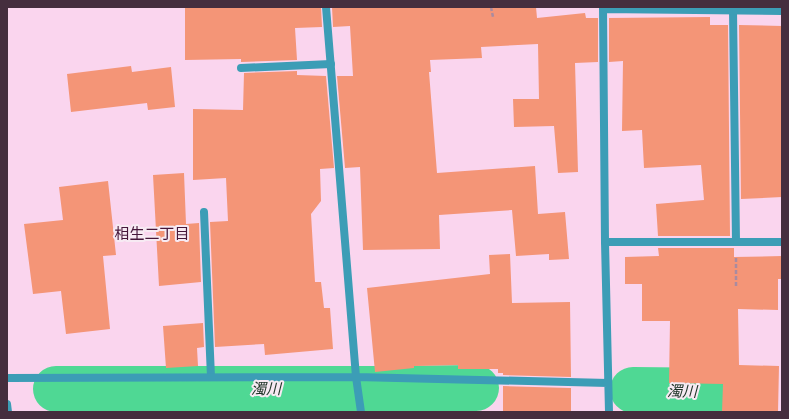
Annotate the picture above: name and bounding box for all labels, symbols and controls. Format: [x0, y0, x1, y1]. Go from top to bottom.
district label: 相生二丁目 [114, 224, 190, 243]
water label: 濁川 [251, 379, 283, 398]
water label: 濁川 [667, 381, 699, 401]

